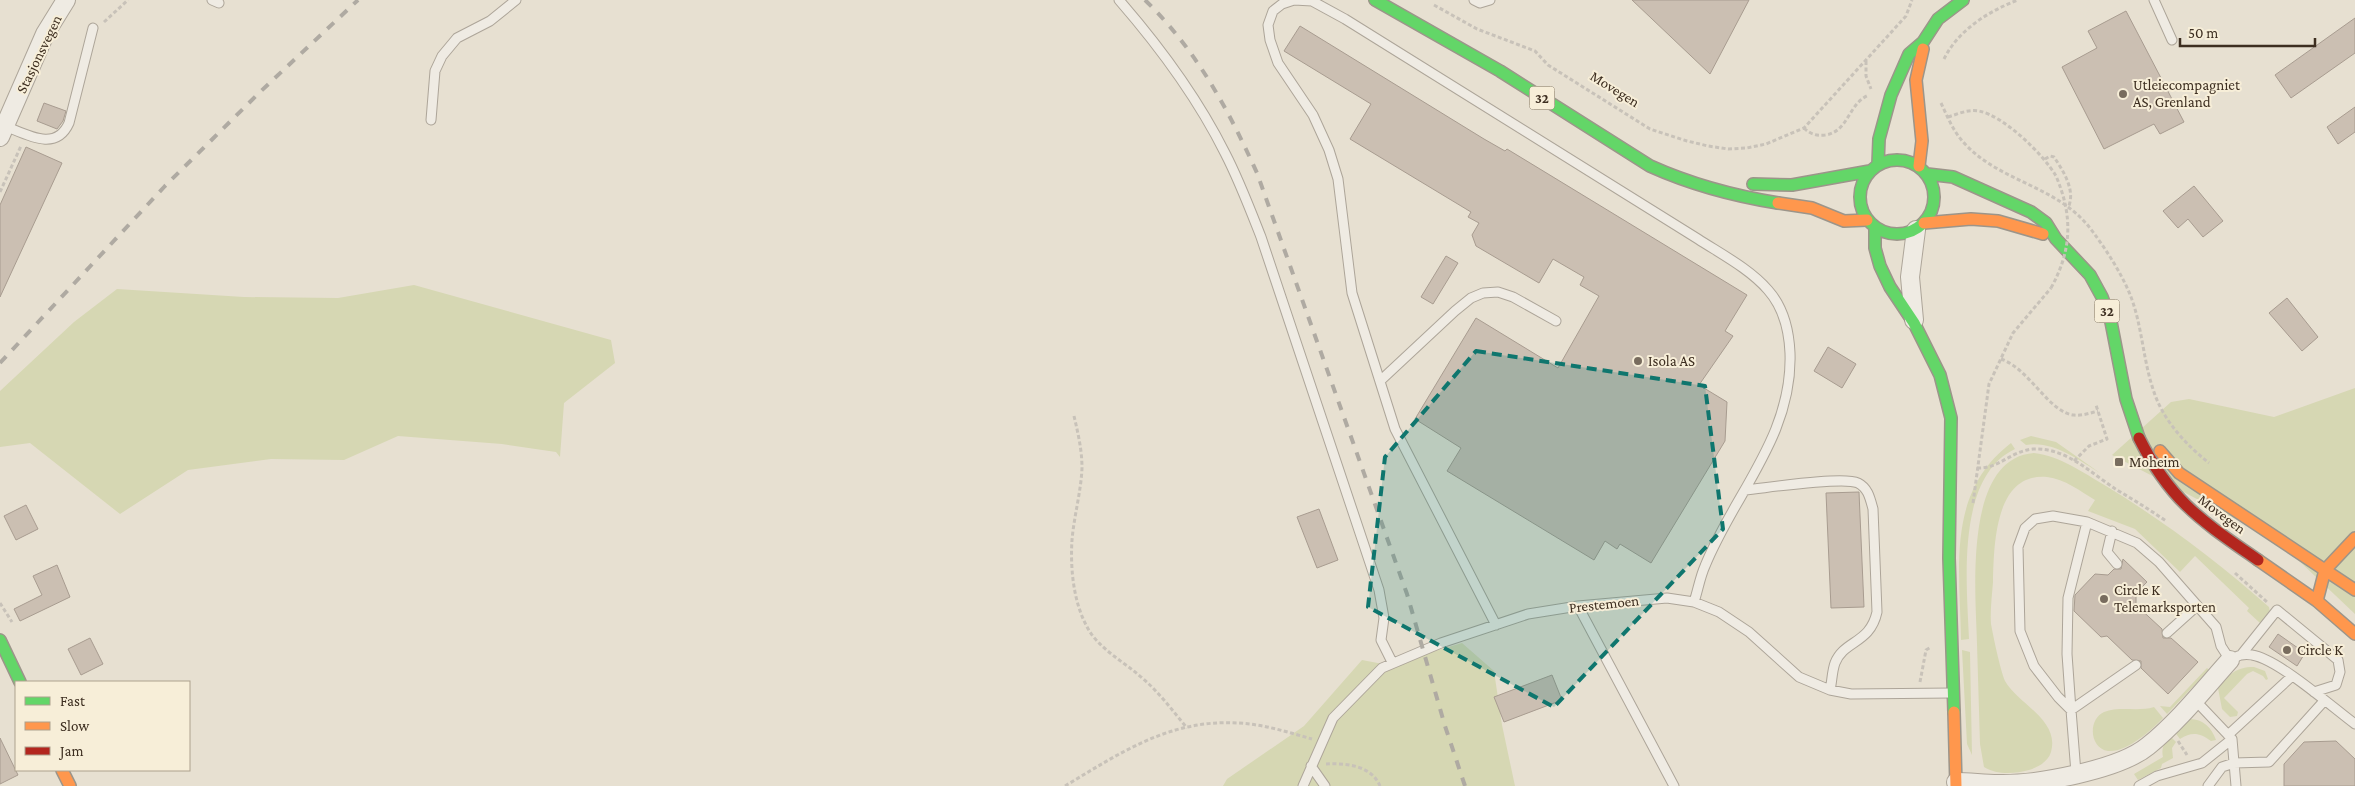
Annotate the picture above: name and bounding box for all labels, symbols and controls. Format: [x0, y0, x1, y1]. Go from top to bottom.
street label: Stasjonsvegen [13, 12, 66, 96]
scale bar [2180, 15, 2315, 47]
text: 50 m [2188, 25, 2218, 41]
street label: Movegen [1587, 68, 1643, 111]
place label: Utleiecompagniet AS, Grenland [2133, 77, 2241, 110]
road number: 32 [1530, 86, 1554, 110]
marker: Utleiecompagniet AS, Grenland [2117, 88, 2129, 100]
road number: 32 [2094, 300, 2120, 322]
place label: Isola AS [1648, 353, 1695, 369]
marker: Isola AS [1632, 355, 1644, 367]
place label: Moheim [2129, 454, 2180, 470]
marker: Moheim [2113, 456, 2125, 468]
street label: Movegen [2195, 491, 2249, 538]
place label: Circle K Telemarksporten [2114, 582, 2216, 616]
street label: Prestemoen [1568, 592, 1640, 616]
marker: Circle K Telemarksporten [2098, 593, 2110, 605]
place label: Circle K [2297, 642, 2343, 658]
marker: Circle K [2281, 644, 2293, 656]
legend [15, 681, 190, 771]
text: Fast [60, 693, 86, 709]
text: Slow [60, 718, 90, 734]
text: Jam [58, 743, 83, 760]

